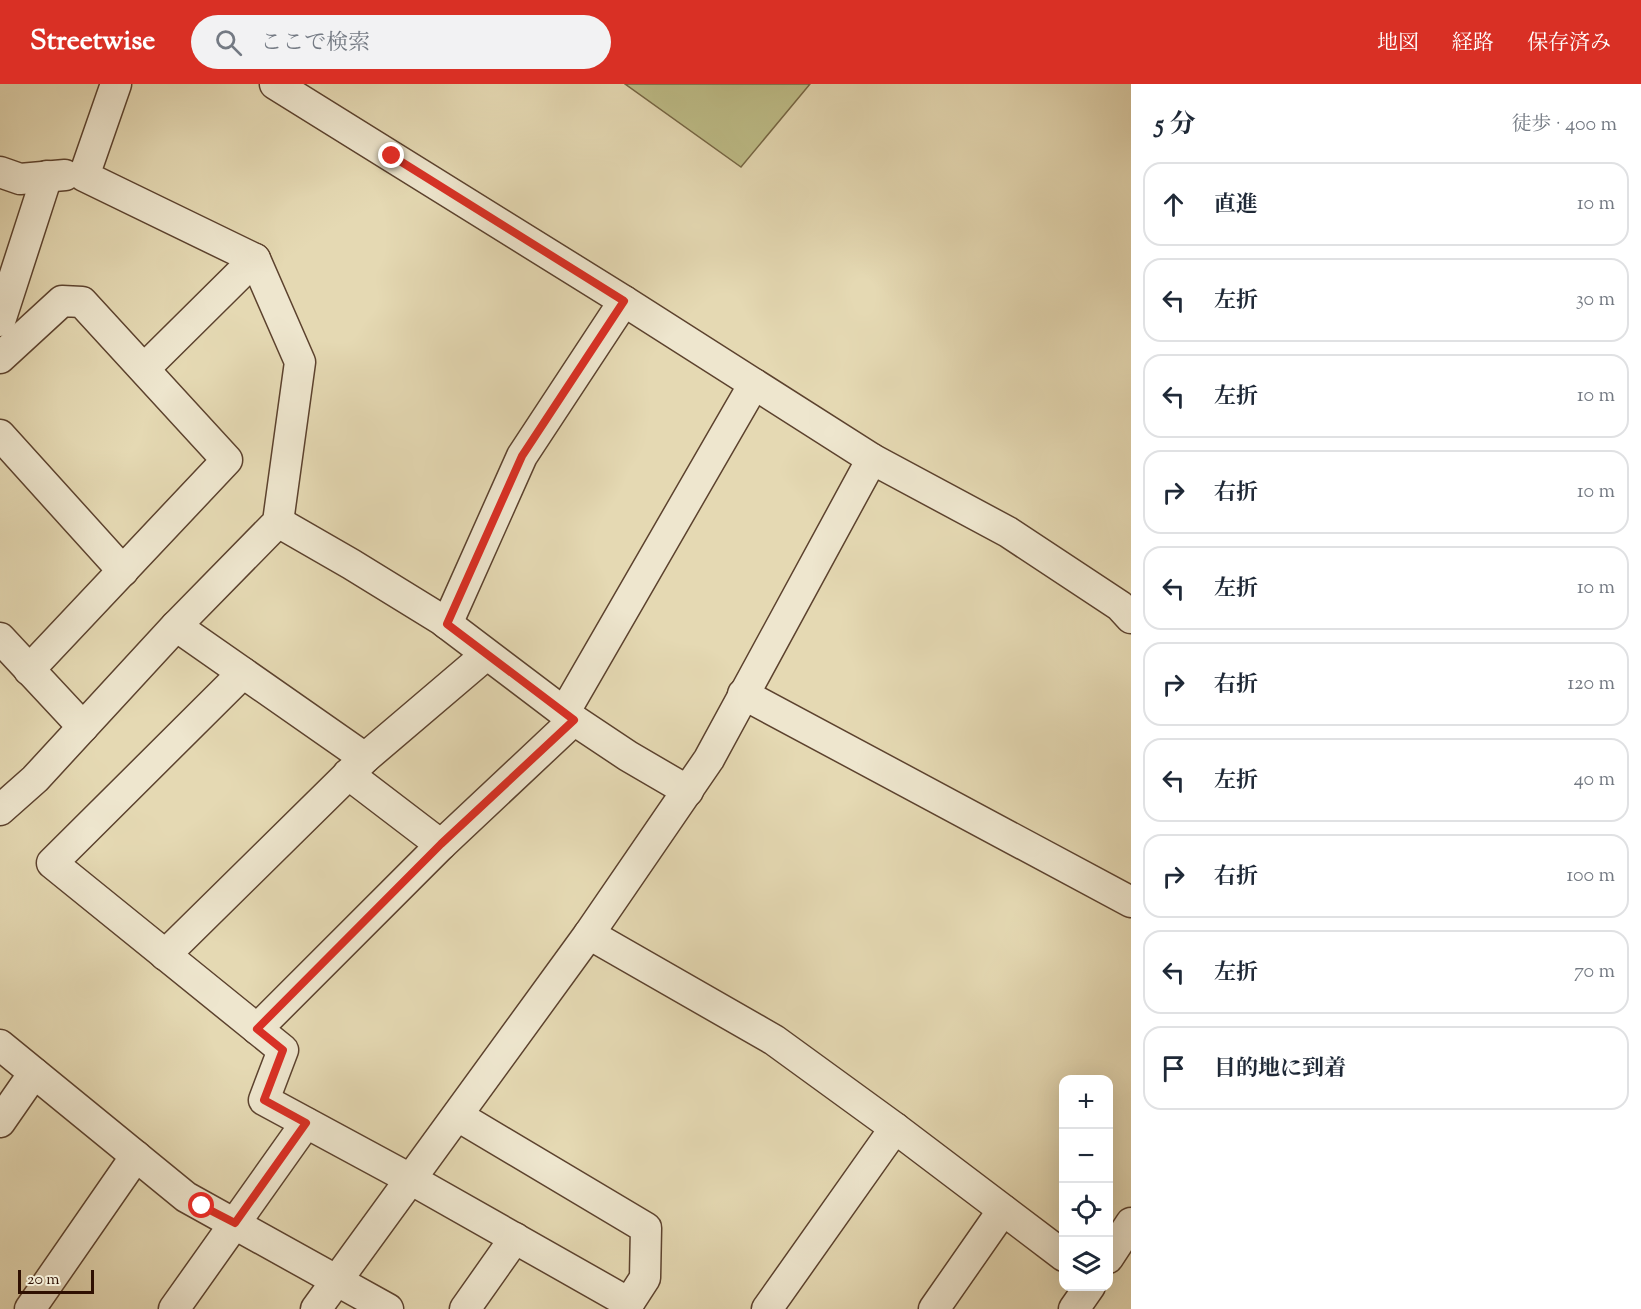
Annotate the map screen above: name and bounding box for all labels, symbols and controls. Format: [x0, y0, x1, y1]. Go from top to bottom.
search box [191, 15, 611, 69]
text: Streetwise [30, 22, 155, 62]
icon: search [212, 26, 245, 59]
text: ここで検索 [260, 28, 370, 60]
text: 地図 [1377, 29, 1419, 59]
text: 経路 [1452, 29, 1494, 59]
text: 保存済み [1527, 29, 1611, 59]
text: 5 分 [1155, 107, 1195, 144]
text: 徒歩 · 400 m [1512, 111, 1617, 140]
route end [378, 142, 404, 168]
icon: ahead [1157, 188, 1190, 221]
text: 直進 [1214, 190, 1258, 222]
text: 10 m [1577, 190, 1615, 219]
icon: left [1157, 284, 1190, 317]
text: 左折 [1214, 286, 1258, 318]
text: 30 m [1576, 286, 1615, 315]
icon: left [1157, 380, 1190, 413]
text: 左折 [1214, 382, 1258, 414]
text: 10 m [1577, 382, 1615, 411]
icon: right [1157, 476, 1190, 509]
text: 右折 [1214, 478, 1258, 510]
text: 10 m [1577, 478, 1615, 507]
icon: left [1157, 572, 1190, 605]
text: 左折 [1214, 574, 1258, 606]
text: 10 m [1577, 574, 1615, 603]
icon: right [1157, 668, 1190, 701]
text: 右折 [1214, 670, 1258, 702]
text: 120 m [1567, 670, 1615, 699]
icon: left [1157, 764, 1190, 797]
text: 左折 [1214, 766, 1258, 798]
text: 40 m [1574, 766, 1615, 795]
icon: right [1157, 860, 1190, 893]
text: 右折 [1214, 862, 1258, 894]
text: 100 m [1566, 862, 1615, 891]
icon: left [1157, 956, 1190, 989]
text: 左折 [1214, 958, 1258, 990]
text: 70 m [1574, 958, 1615, 987]
icon: arrive [1157, 1052, 1190, 1085]
text: 目的地に到着 [1214, 1054, 1346, 1086]
map controls [1059, 1075, 1113, 1291]
button: + [1059, 1075, 1113, 1129]
button: − [1059, 1129, 1113, 1183]
button: locate [1059, 1183, 1113, 1237]
route start [188, 1192, 214, 1218]
button: layers [1059, 1237, 1113, 1291]
scale bar [18, 1267, 94, 1294]
text: 20 m [27, 1269, 60, 1292]

